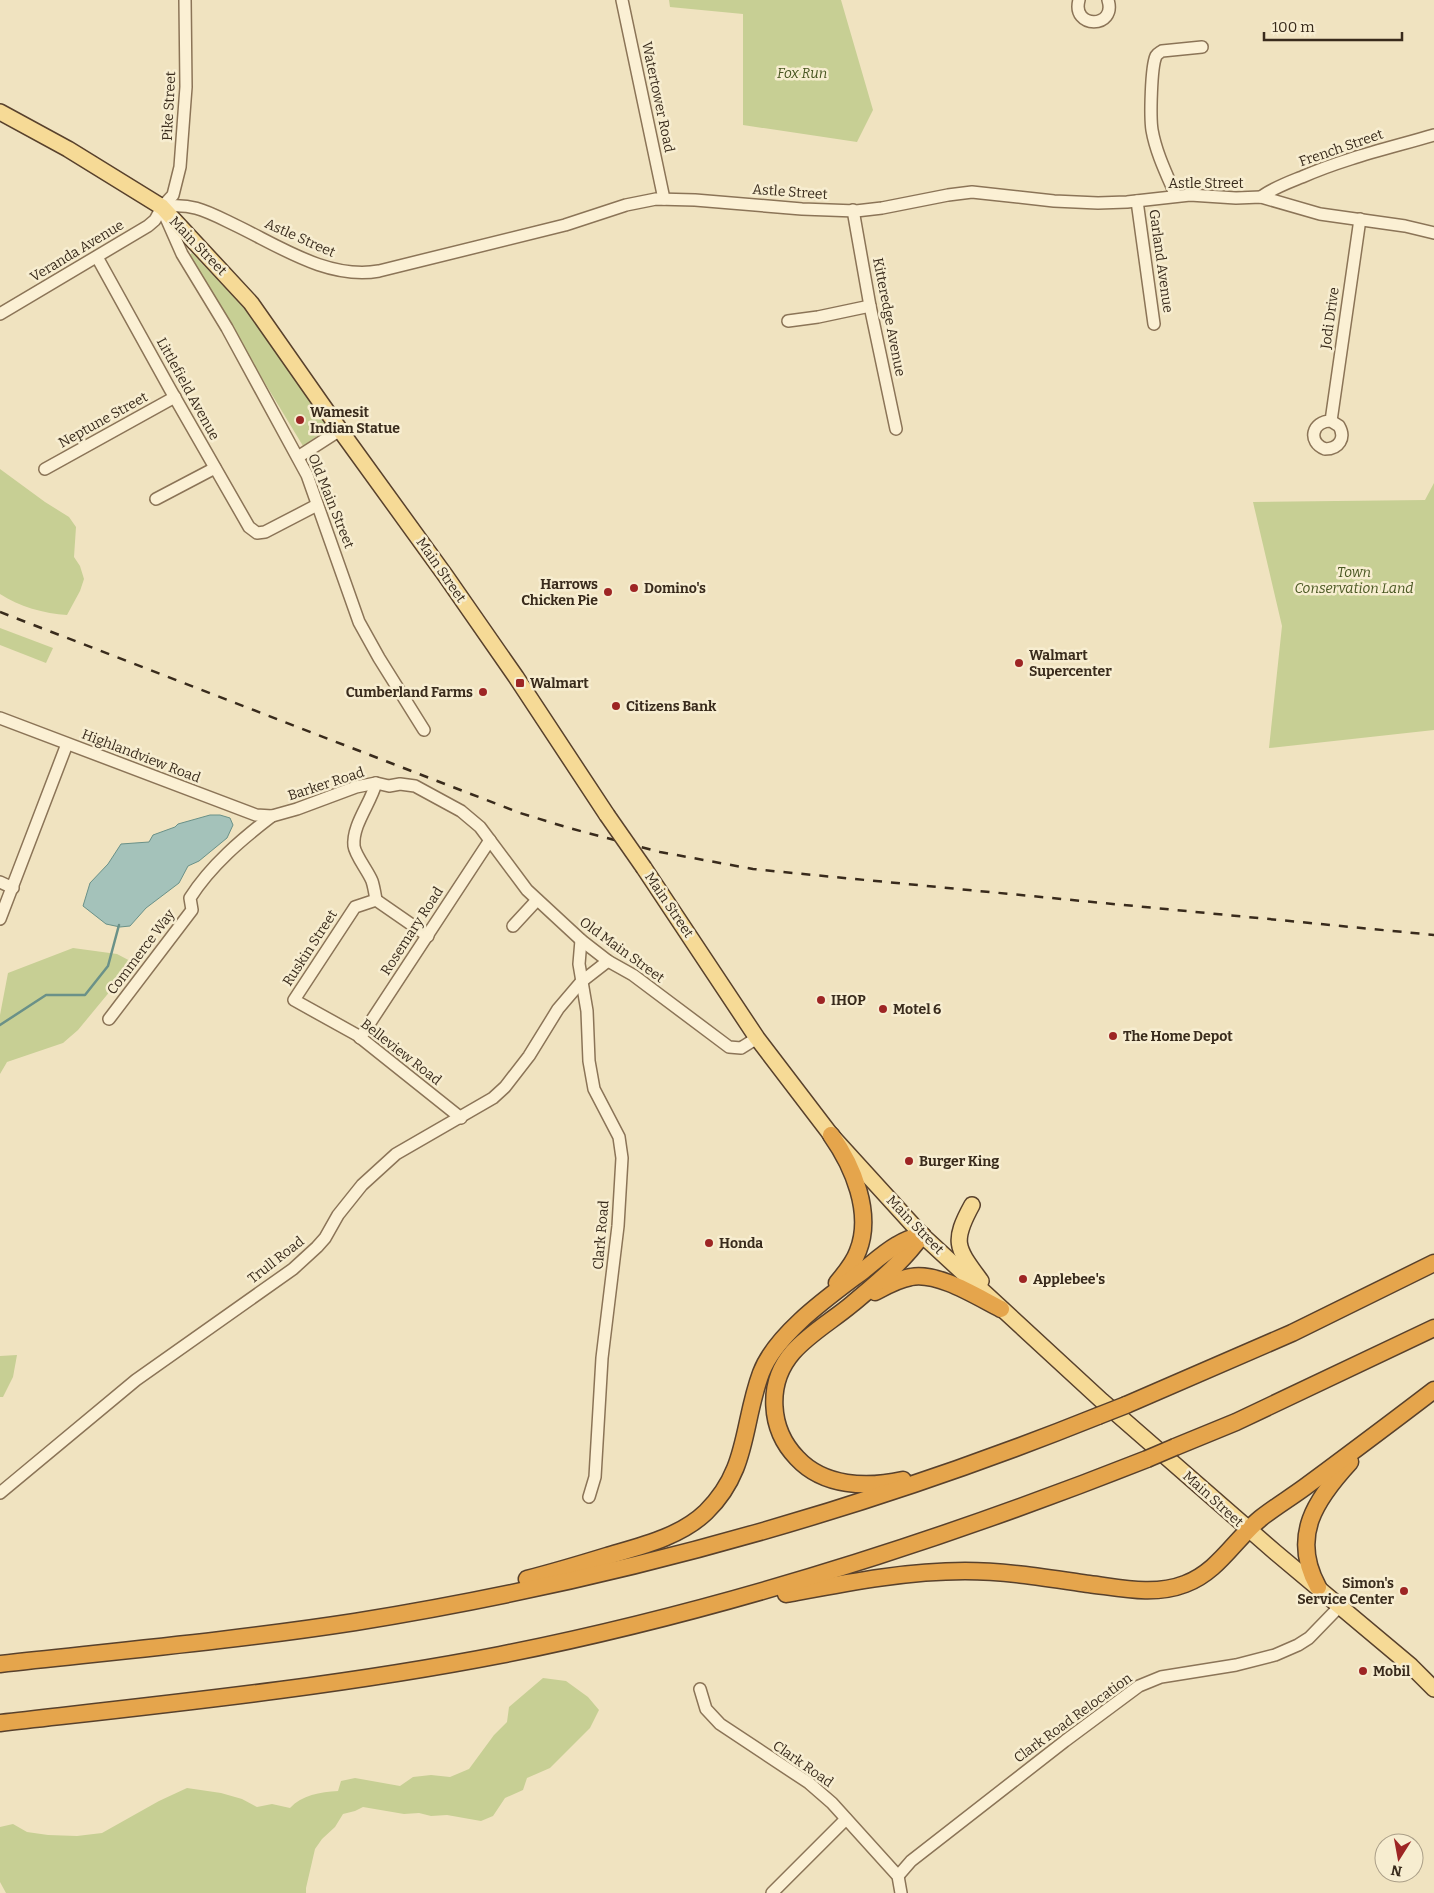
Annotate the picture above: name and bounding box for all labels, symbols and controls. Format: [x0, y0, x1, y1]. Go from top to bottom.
scale bar [1264, 10, 1402, 42]
text: 100 m [1272, 18, 1315, 36]
street label: Watertower Road [638, 40, 678, 154]
park label: Fox Run [777, 65, 827, 82]
street label: Pike Street [159, 71, 179, 141]
street label: French Street [1297, 126, 1385, 170]
street label: Astle Street [1168, 175, 1244, 192]
street label: Astle Street [752, 181, 828, 203]
street label: Garland Avenue [1145, 208, 1177, 314]
street label: Main Street [166, 213, 230, 279]
street label: Astle Street [262, 215, 338, 261]
street label: Veranda Avenue [27, 216, 127, 286]
street label: Kitteredge Avenue [869, 256, 909, 378]
street label: Jodi Drive [1317, 286, 1343, 351]
street label: Littlefield Avenue [153, 335, 223, 443]
street label: Neptune Street [55, 388, 151, 452]
place label: Wamesit Indian Statue [310, 404, 400, 437]
marker: Wamesit Indian Statue [294, 414, 306, 426]
street label: Old Main Street [304, 451, 358, 551]
street label: Main Street [412, 534, 470, 606]
park label: Town Conservation Land [1294, 564, 1414, 597]
place label: Harrows Chicken Pie [521, 576, 598, 609]
place label: Domino's [644, 580, 706, 597]
marker: Domino's [628, 582, 640, 594]
marker: Harrows Chicken Pie [602, 586, 614, 598]
place label: Walmart Supercenter [1029, 647, 1112, 680]
marker: Walmart Supercenter [1013, 657, 1025, 669]
place label: Walmart [530, 675, 589, 692]
marker: Walmart [514, 677, 526, 689]
place label: Cumberland Farms [346, 684, 473, 701]
marker: Cumberland Farms [477, 686, 489, 698]
place label: Citizens Bank [626, 698, 717, 715]
marker: Citizens Bank [610, 700, 622, 712]
street label: Highlandview Road [79, 726, 203, 786]
street label: Barker Road [286, 764, 366, 804]
street label: Main Street [641, 869, 697, 941]
street label: Rosemary Road [377, 884, 447, 978]
street label: Commerce Way [103, 906, 179, 998]
street label: Ruskin Street [279, 907, 341, 989]
street label: Old Main Street [576, 914, 668, 986]
place label: IHOP [831, 992, 866, 1009]
marker: IHOP [815, 994, 827, 1006]
place label: Motel 6 [893, 1001, 941, 1018]
marker: Motel 6 [877, 1003, 889, 1015]
street label: Belleview Road [357, 1015, 445, 1089]
place label: The Home Depot [1123, 1028, 1233, 1045]
marker: The Home Depot [1107, 1030, 1119, 1042]
place label: Burger King [919, 1153, 999, 1170]
marker: Burger King [903, 1155, 915, 1167]
street label: Main Street [883, 1192, 947, 1258]
street label: Clark Road [589, 1200, 613, 1270]
street label: Trull Road [245, 1233, 307, 1287]
place label: Honda [719, 1235, 763, 1252]
marker: Honda [703, 1237, 715, 1249]
place label: Applebee's [1033, 1271, 1105, 1288]
marker: Applebee's [1017, 1273, 1029, 1285]
street label: Main Street [1179, 1468, 1247, 1530]
place label: Simon's Service Center [1297, 1575, 1394, 1608]
marker: Simon's Service Center [1398, 1585, 1410, 1597]
place label: Mobil [1373, 1663, 1411, 1680]
marker: Mobil [1357, 1665, 1369, 1677]
street label: Clark Road Relocation [1011, 1669, 1136, 1767]
street label: Clark Road [770, 1737, 836, 1791]
north arrow [1374, 1833, 1424, 1883]
text: N [1390, 1861, 1404, 1880]

